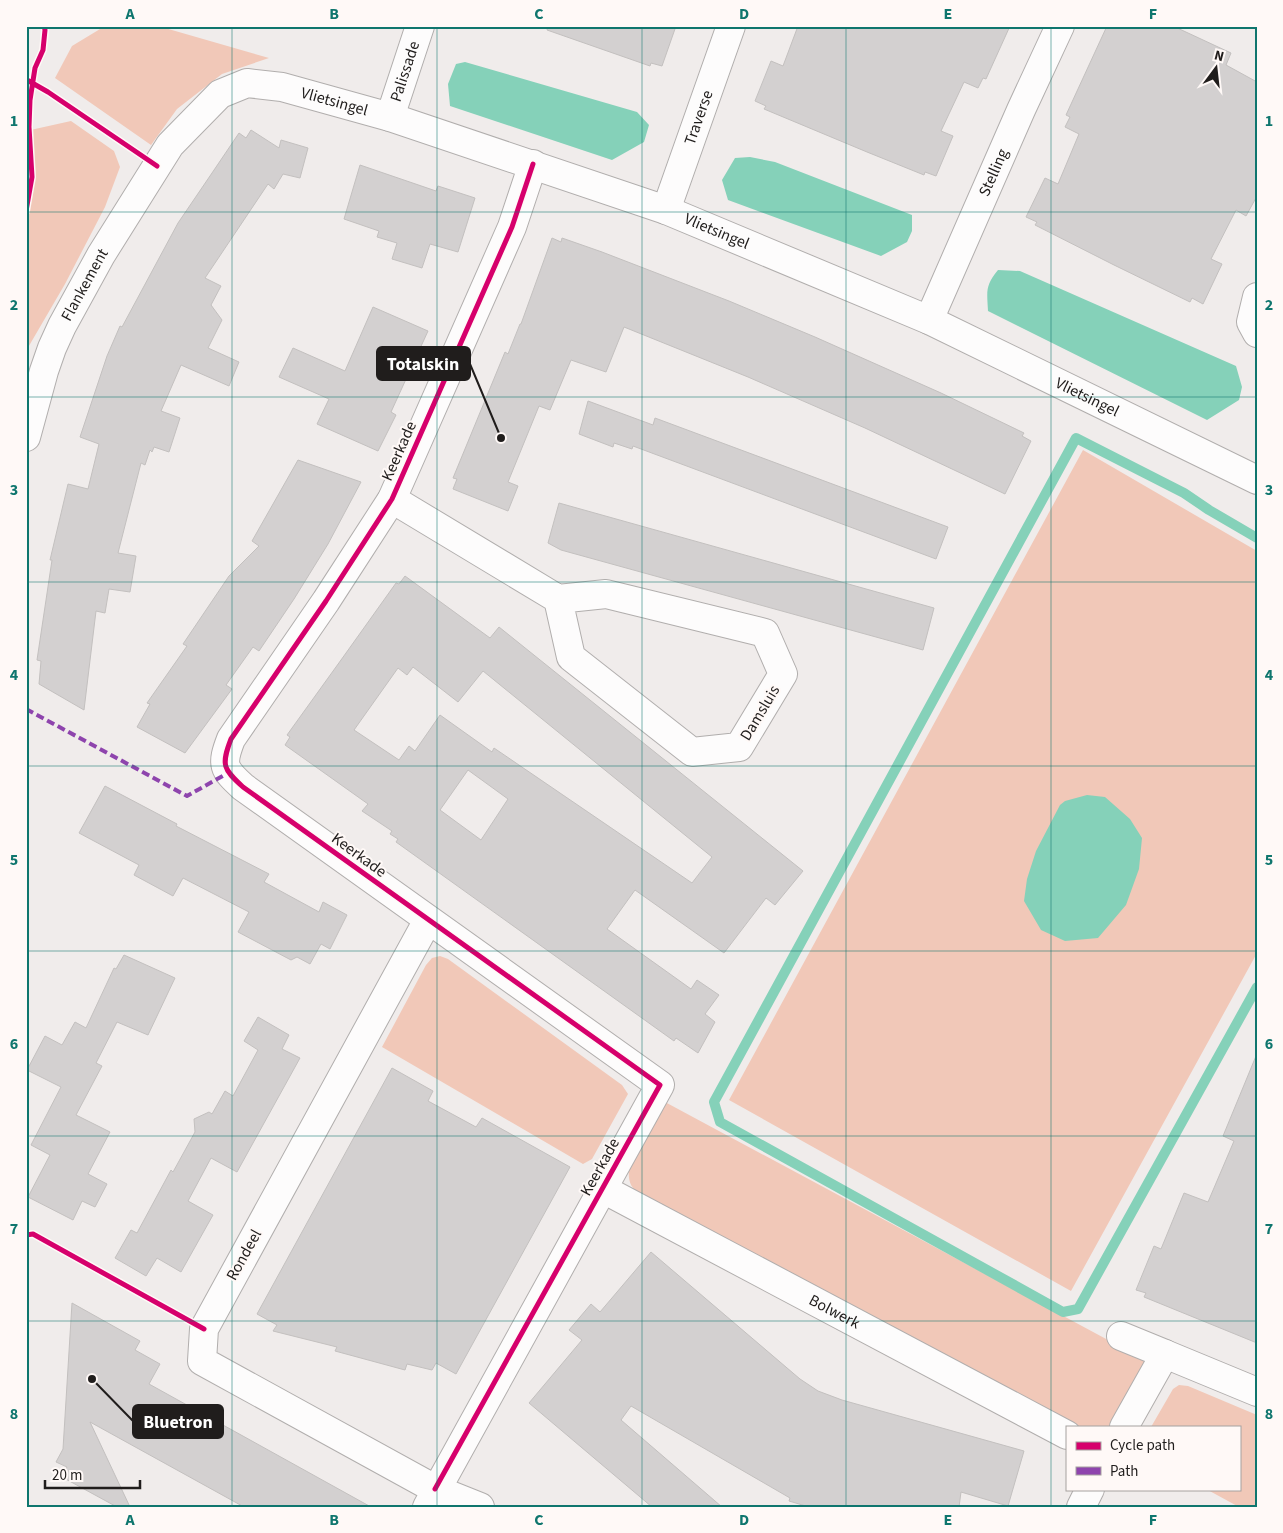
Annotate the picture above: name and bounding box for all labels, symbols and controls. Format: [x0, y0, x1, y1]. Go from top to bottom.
text: A [124, 3, 135, 25]
text: B [329, 3, 339, 25]
text: C [534, 3, 544, 25]
text: D [739, 3, 749, 25]
text: E [944, 3, 952, 25]
text: F [1149, 3, 1157, 25]
street label: Palissade [385, 38, 425, 105]
north arrow [1190, 42, 1240, 92]
text: N [1212, 46, 1226, 67]
street label: Vlietsingel [298, 82, 370, 121]
street label: Traverse [679, 87, 718, 148]
text: 1 [10, 110, 18, 132]
text: 1 [1265, 110, 1273, 132]
street label: Stelling [973, 145, 1014, 200]
street label: Vlietsingel [681, 208, 753, 255]
street label: Flankement [56, 244, 114, 325]
text: 2 [10, 294, 18, 316]
text: 2 [1265, 294, 1273, 316]
callout: Totalskin [377, 347, 470, 380]
text: Totalskin [387, 352, 459, 377]
street label: Vlietsingel [1052, 372, 1123, 422]
street label: Keerkade [376, 418, 422, 484]
text: 3 [10, 479, 18, 501]
text: 3 [1265, 479, 1273, 501]
text: 4 [10, 664, 19, 686]
text: 4 [1265, 664, 1274, 686]
street label: Damsluis [735, 681, 785, 745]
street label: Keerkade [327, 828, 391, 883]
text: 5 [10, 849, 18, 871]
text: 5 [1265, 849, 1273, 871]
text: 6 [10, 1033, 18, 1055]
text: 6 [1265, 1033, 1273, 1055]
street label: Keerkade [575, 1134, 625, 1200]
text: 7 [10, 1218, 18, 1240]
text: 7 [1265, 1218, 1273, 1240]
street label: Rondeel [221, 1226, 267, 1284]
street label: Bolwerk [805, 1289, 864, 1334]
text: 8 [10, 1403, 18, 1425]
text: 8 [1265, 1403, 1273, 1425]
callout: Bluetron [133, 1405, 223, 1438]
text: Bluetron [143, 1410, 213, 1435]
legend [1066, 1426, 1240, 1490]
text: Cycle path [1110, 1435, 1175, 1456]
scale bar [45, 1458, 140, 1490]
text: Path [1110, 1461, 1138, 1482]
text: 20 m [52, 1465, 82, 1486]
text: A [124, 1509, 135, 1531]
text: B [329, 1509, 339, 1531]
text: C [534, 1509, 544, 1531]
text: D [739, 1509, 749, 1531]
text: E [944, 1509, 952, 1531]
text: F [1149, 1509, 1157, 1531]

